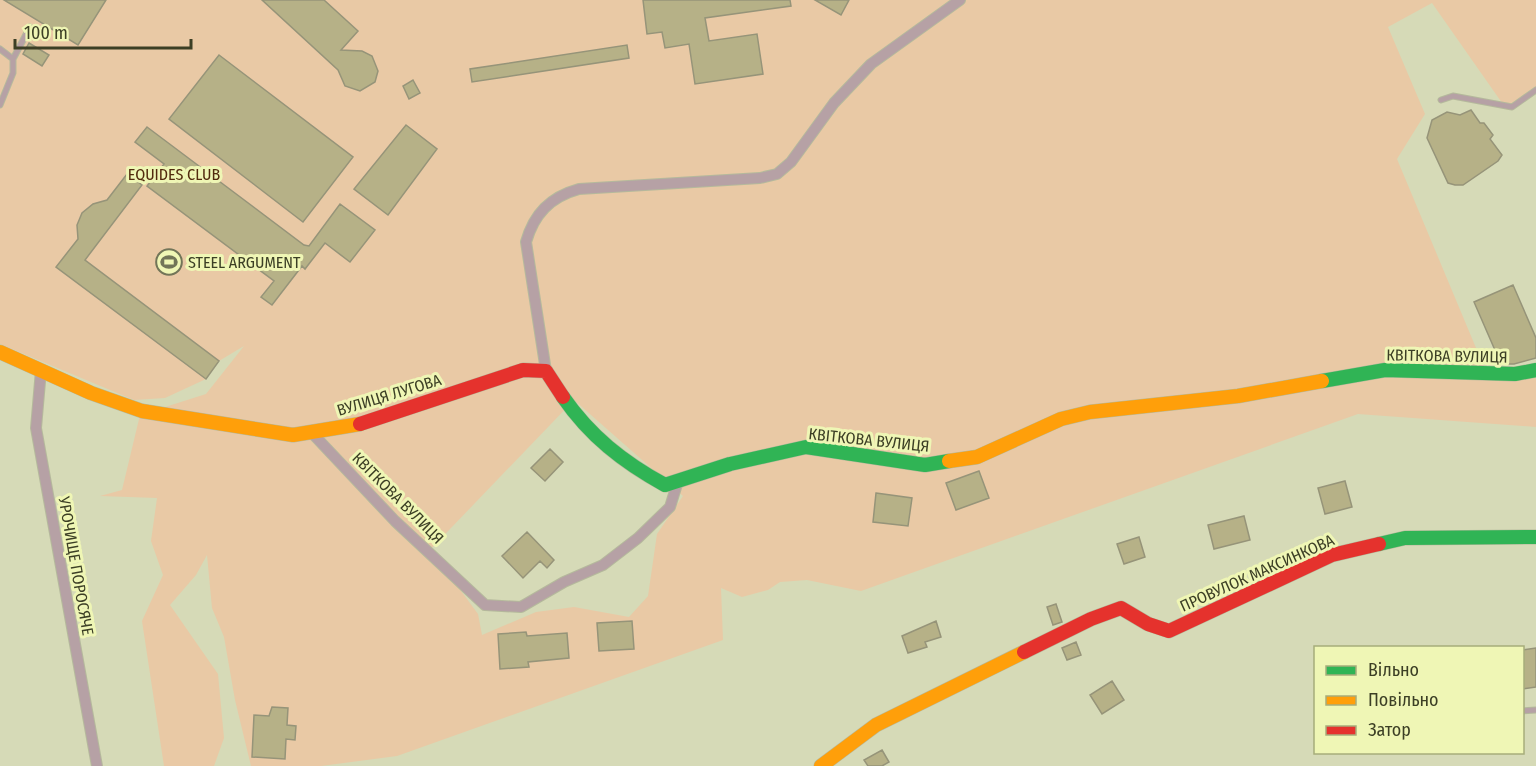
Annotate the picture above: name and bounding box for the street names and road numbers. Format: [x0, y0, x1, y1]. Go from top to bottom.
street label: КВІТКОВА ВУЛИЦЯ [1386, 345, 1508, 367]
street label: ВУЛИЦЯ ЛУГОВА [335, 370, 444, 420]
street label: КВІТКОВА ВУЛИЦЯ [808, 424, 930, 456]
street label: КВІТКОВА ВУЛИЦЯ [348, 448, 448, 548]
street label: УРОЧИЩЕ ПОРОСЯЧЕ [54, 494, 98, 637]
street label: ПРОВУЛОК МАКСИНКОВА [1177, 530, 1338, 616]

